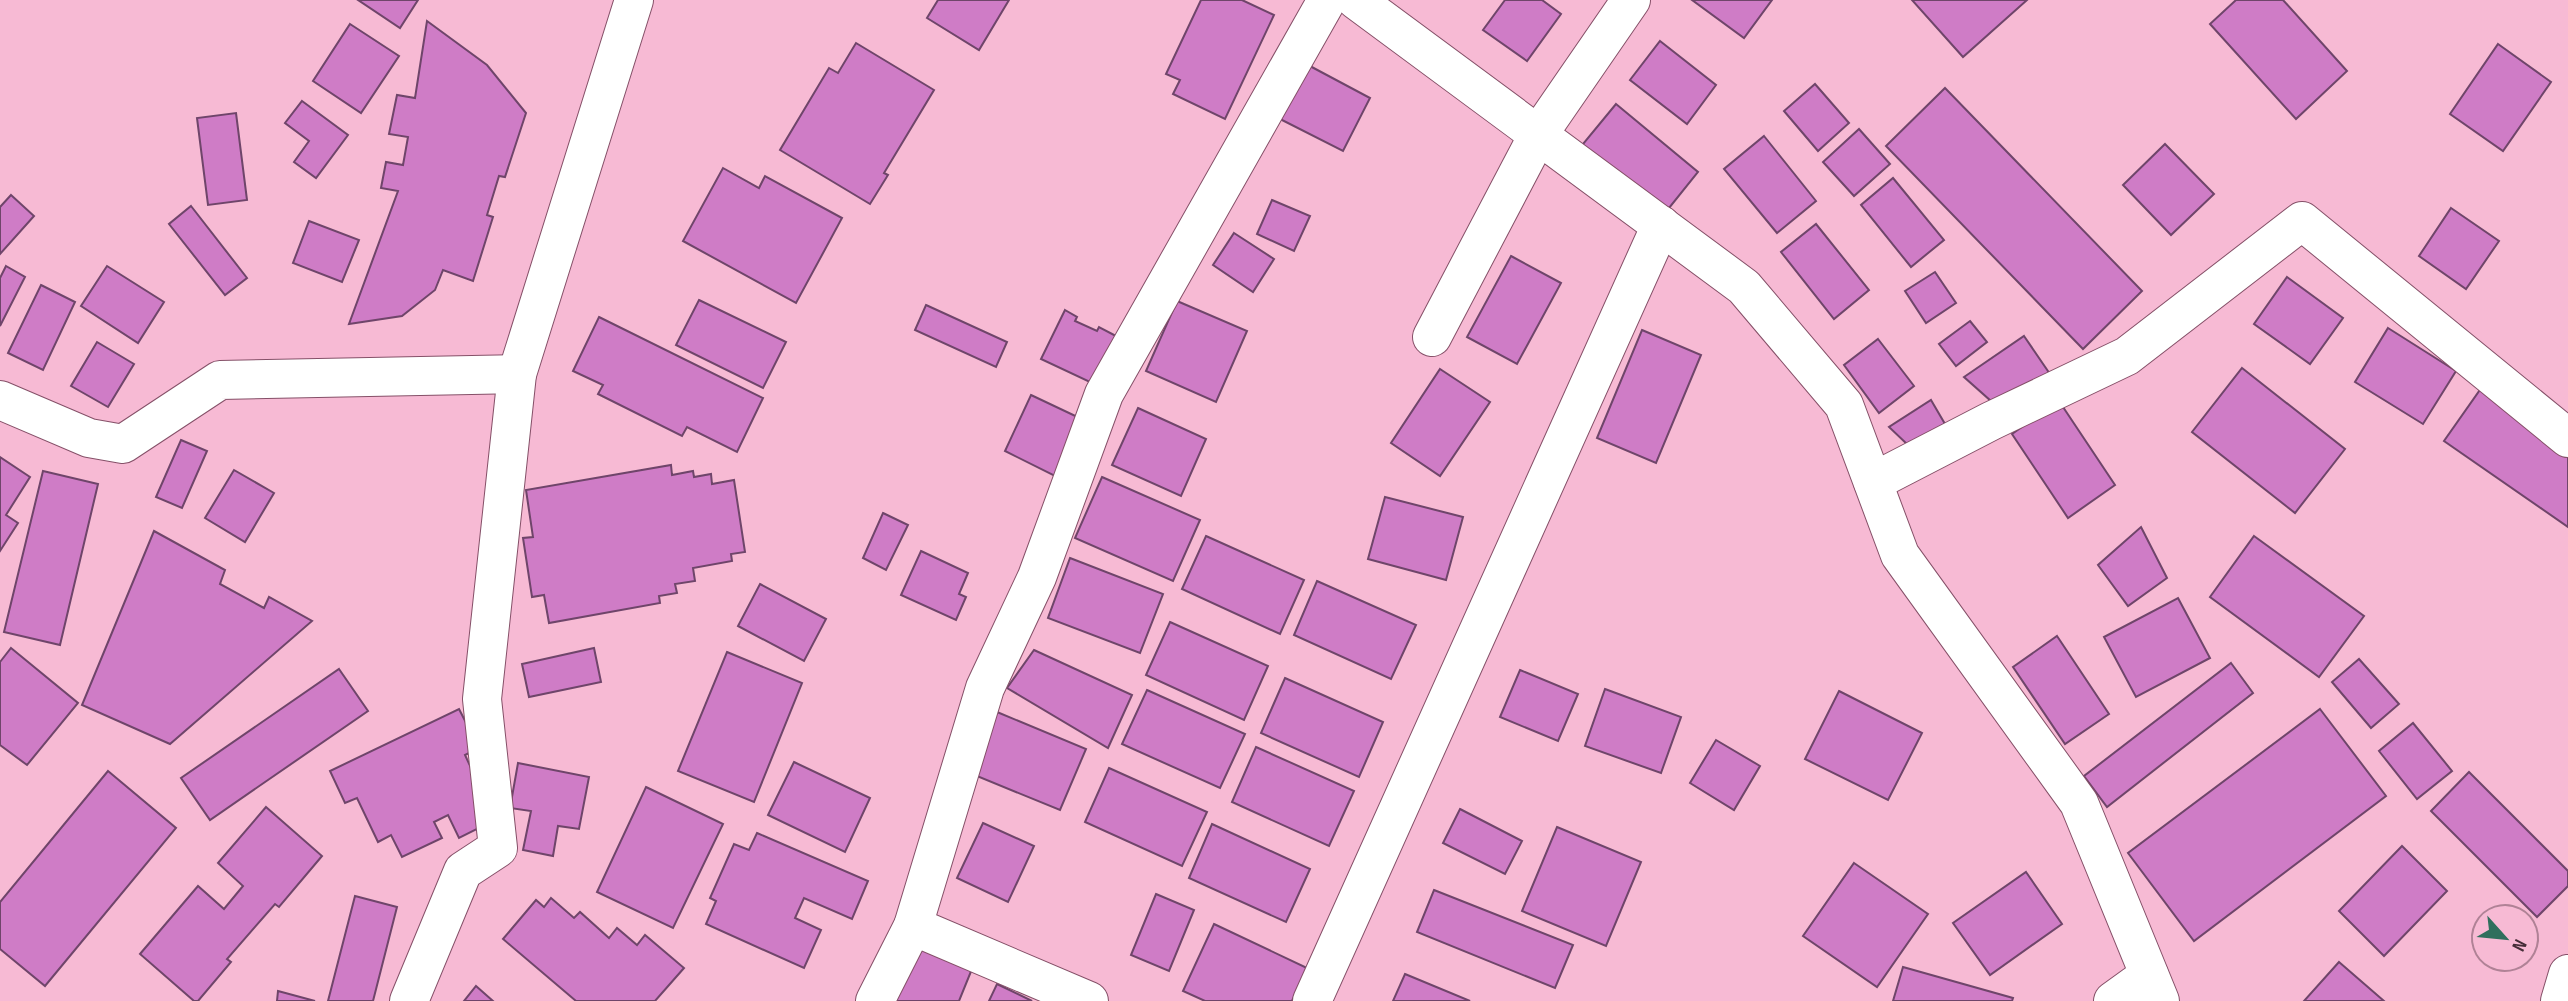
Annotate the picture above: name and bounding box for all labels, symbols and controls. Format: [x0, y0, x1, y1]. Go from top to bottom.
north arrow [2470, 903, 2540, 973]
text: N [2506, 935, 2531, 955]

